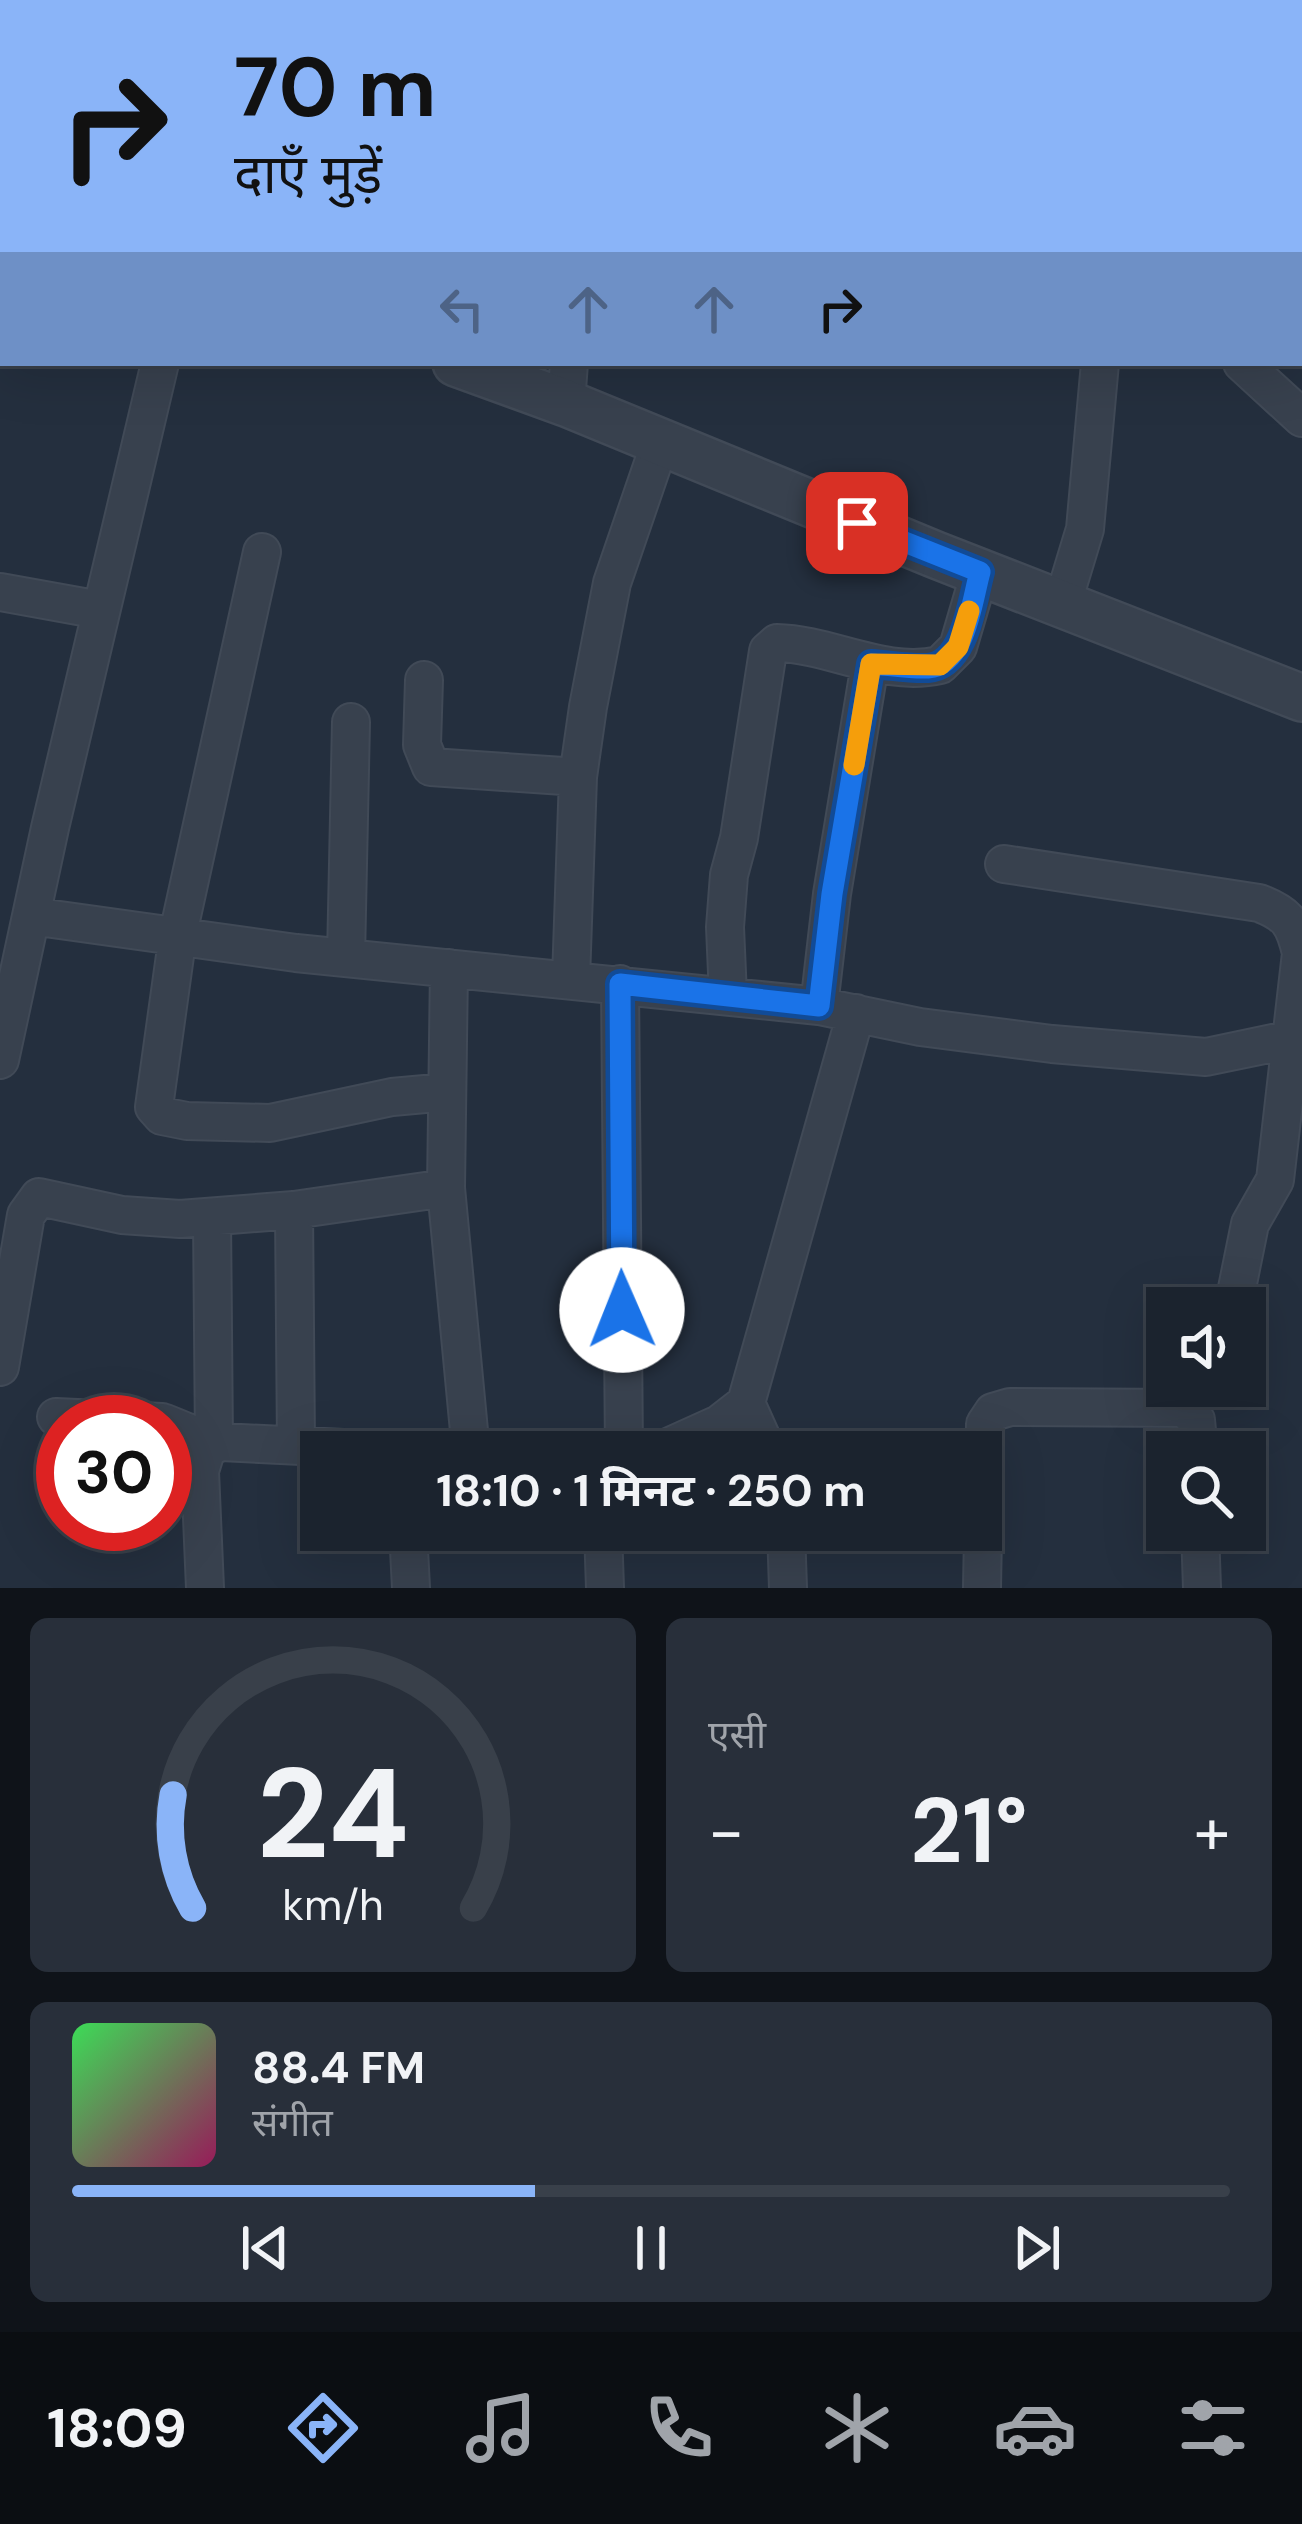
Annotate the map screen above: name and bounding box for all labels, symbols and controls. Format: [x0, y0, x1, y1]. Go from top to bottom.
text: 70 m [234, 33, 437, 142]
icon: right [36, 48, 192, 204]
text: दाएँ मुड़ें [234, 139, 382, 210]
icon: left [429, 276, 495, 342]
icon: ahead [555, 276, 621, 342]
icon: ahead [681, 276, 747, 342]
icon: right [807, 276, 873, 342]
pin [806, 472, 908, 574]
icon: arrive [824, 490, 890, 556]
position arrow [559, 1247, 685, 1373]
map controls [1146, 1287, 1266, 1551]
button: sound [1146, 1287, 1266, 1407]
speed limit sign: 30 [36, 1395, 192, 1551]
button: search [1146, 1431, 1266, 1551]
text: 18:10 · 1 मिनट · 250 m [436, 1461, 866, 1520]
text: एसी [708, 1709, 766, 1760]
text: 24 [257, 1733, 409, 1896]
text: 21° [910, 1773, 1028, 1890]
text: − [708, 1789, 744, 1874]
text: + [1194, 1789, 1230, 1874]
text: km/h [282, 1877, 384, 1933]
text: 88.4 FM [252, 2038, 425, 2097]
text: संगीत [252, 2097, 333, 2148]
icon: previous [232, 2215, 298, 2281]
icon: pause [618, 2215, 684, 2281]
icon: next [1004, 2215, 1070, 2281]
icon: directions [281, 2386, 365, 2470]
icon: music [459, 2386, 543, 2470]
icon: phone [637, 2386, 721, 2470]
icon: climate [815, 2386, 899, 2470]
icon: car [993, 2386, 1077, 2470]
icon: filters [1171, 2386, 1255, 2470]
text: 18:09 [47, 2393, 187, 2464]

